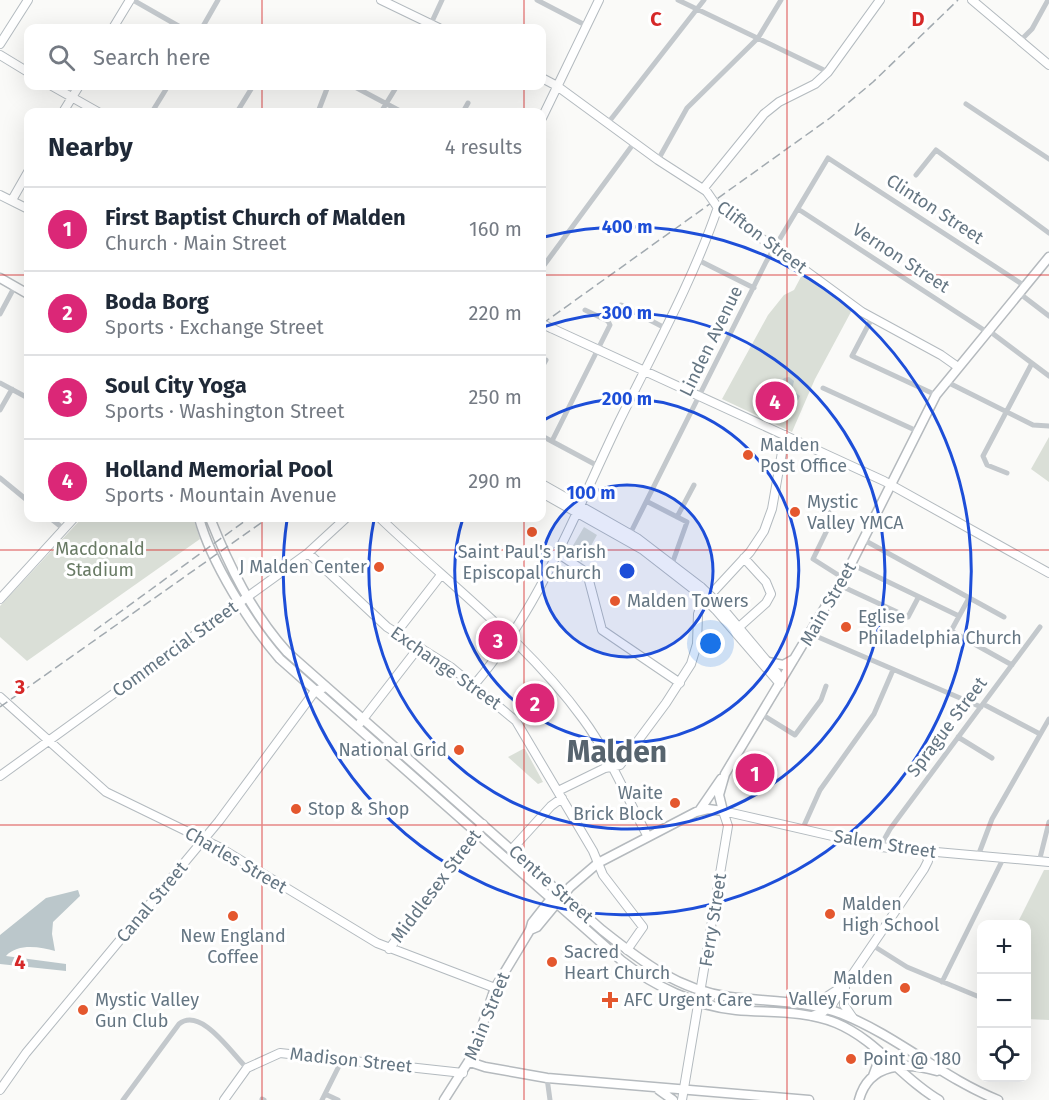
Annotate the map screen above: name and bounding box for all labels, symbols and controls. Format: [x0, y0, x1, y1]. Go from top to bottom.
text: C [650, 7, 662, 31]
text: D [911, 7, 925, 31]
search box [24, 24, 546, 90]
icon: search [45, 41, 78, 74]
text: Search here [93, 44, 211, 71]
text: Nearby [48, 132, 133, 163]
text: 4 results [445, 135, 522, 159]
street label: Clinton Street [882, 169, 988, 249]
street label: Clifton Street [713, 196, 812, 278]
text: First Baptist Church of Malden [105, 204, 406, 231]
text: 400 m [602, 216, 652, 238]
text: 1 [63, 217, 72, 241]
text: 160 m [469, 217, 522, 241]
street label: Vernon Street [848, 218, 954, 298]
text: Church · Main Street [105, 231, 287, 255]
street label: Linden Avenue [675, 282, 747, 400]
text: Boda Borg [105, 288, 209, 315]
text: 2 [62, 301, 73, 325]
text: 220 m [469, 301, 522, 325]
text: 300 m [601, 302, 652, 324]
text: Sports · Exchange Street [105, 315, 324, 339]
text: Soul City Yoga [105, 372, 247, 399]
pin: 4 [756, 378, 794, 424]
text: 3 [62, 385, 73, 409]
text: 250 m [468, 385, 522, 409]
text: 200 m [602, 388, 652, 410]
text: Sports · Washington Street [105, 399, 344, 423]
place label: Malden Post Office [760, 434, 847, 477]
marker: Malden Post Office [741, 448, 755, 462]
text: Holland Memorial Pool [105, 456, 333, 483]
text: 4 [62, 469, 73, 493]
text: 290 m [468, 469, 522, 493]
text: 100 m [567, 482, 615, 504]
text: Sports · Mountain Avenue [105, 483, 337, 507]
place label: Mystic Valley YMCA [807, 491, 904, 534]
marker: Mystic Valley YMCA [788, 505, 802, 519]
marker: Saint Paul's Parish Episcopal Church [525, 525, 539, 539]
park label: Macdonald Stadium [55, 538, 145, 581]
place label: Saint Paul's Parish Episcopal Church [458, 541, 606, 584]
place label: J Malden Center [239, 556, 367, 578]
street label: Main Street [795, 558, 861, 650]
marker: J Malden Center [372, 560, 386, 574]
centre of rings [617, 561, 637, 581]
place label: Malden Towers [627, 590, 748, 612]
marker: Malden Towers [608, 594, 622, 608]
street label: Commercial Street [108, 596, 242, 702]
place label: Eglise Philadelphia Church [858, 606, 1022, 649]
pin: 3 [478, 618, 518, 662]
marker: Eglise Philadelphia Church [839, 620, 853, 634]
street label: Exchange Street [386, 622, 506, 715]
your location [696, 629, 725, 658]
street label: Sprague Street [902, 672, 992, 781]
text: 3 [14, 675, 25, 699]
pin: 2 [516, 680, 554, 726]
district label: Malden [567, 734, 667, 770]
place label: National Grid [338, 739, 447, 761]
marker: National Grid [452, 743, 466, 757]
pin: 1 [736, 750, 774, 796]
place label: Waite Brick Block [573, 782, 664, 825]
marker: Waite Brick Block [668, 796, 682, 810]
place label: Stop & Shop [308, 798, 409, 820]
marker: Stop & Shop [289, 802, 303, 816]
street label: Charles Street [181, 822, 291, 898]
street label: Middlesex Street [386, 825, 486, 947]
street label: Salem Street [832, 825, 938, 863]
street label: Centre Street [504, 840, 598, 928]
street label: Canal Street [112, 857, 192, 947]
street label: Ferry Street [695, 871, 731, 968]
place label: Malden High School [842, 893, 939, 936]
marker: Malden High School [823, 907, 837, 921]
marker: New England Coffee [226, 909, 240, 923]
map controls [977, 920, 1031, 1082]
button: + [977, 920, 1031, 974]
place label: New England Coffee [180, 925, 286, 968]
place label: Sacred Heart Church [564, 941, 670, 984]
text: 4 [14, 950, 26, 974]
marker: Sacred Heart Church [545, 955, 559, 969]
place label: Malden Valley Forum [789, 967, 893, 1010]
street label: Main Street [459, 968, 515, 1063]
button: − [977, 974, 1031, 1028]
marker: Malden Valley Forum [898, 981, 912, 995]
place label: Mystic Valley Gun Club [95, 989, 199, 1032]
place label: AFC Urgent Care [624, 989, 753, 1011]
marker: AFC Urgent Care [601, 991, 619, 1009]
marker: Mystic Valley Gun Club [76, 1003, 90, 1017]
button: locate [977, 1028, 1031, 1082]
street label: Madison Street [289, 1043, 414, 1077]
place label: Point @ 180 [863, 1048, 961, 1070]
marker: Point @ 180 [844, 1052, 858, 1066]

